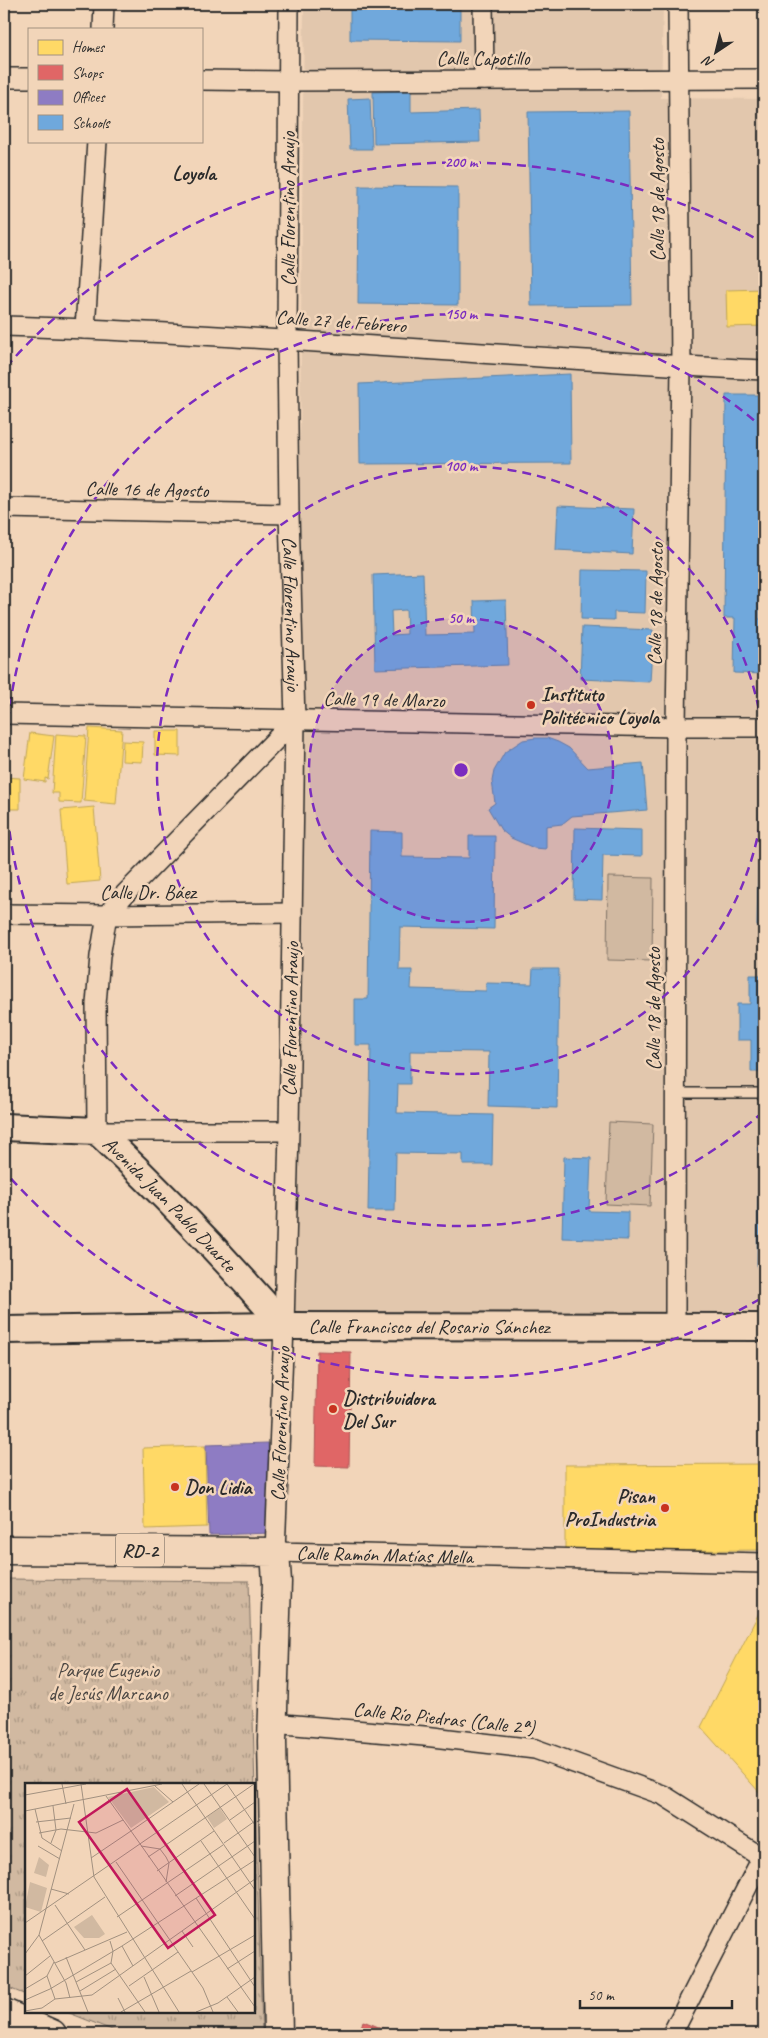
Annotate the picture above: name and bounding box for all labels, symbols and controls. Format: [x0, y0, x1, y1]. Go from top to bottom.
legend [28, 28, 202, 142]
north arrow [690, 28, 740, 78]
text: Homes [72, 38, 106, 57]
street label: Calle Capotillo [437, 46, 530, 71]
text: N [698, 51, 717, 72]
text: Shops [72, 64, 105, 83]
text: Offices [72, 88, 106, 107]
text: Schools [72, 114, 111, 133]
street label: Calle Florentino Araujo [276, 131, 301, 286]
street label: Calle 18 de Agosto [645, 138, 670, 262]
text: 200 m [445, 153, 479, 172]
district label: Loyola [172, 160, 218, 186]
street label: Calle 27 de Febrero [275, 304, 408, 339]
text: 150 m [445, 305, 479, 324]
text: 100 m [445, 457, 479, 476]
street label: Calle 16 de Agosto [85, 476, 210, 503]
street label: Calle Florentino Araujo [277, 536, 306, 693]
street label: Calle 18 de Agosto [642, 541, 669, 666]
text: 50 m [448, 609, 475, 628]
place label: Instituto Politécnico Loyola [541, 682, 661, 730]
street label: Calle 19 de Marzo [323, 686, 446, 713]
marker: Instituto Politécnico Loyola [525, 699, 537, 711]
centre of rings [452, 761, 470, 779]
street label: Calle Dr. Báez [100, 880, 199, 905]
street label: Calle Florentino Araujo [277, 941, 304, 1096]
street label: Calle 18 de Agosto [641, 947, 666, 1071]
street label: Avenida Juan Pablo Duarte [97, 1131, 242, 1278]
street label: Calle Francisco del Rosario Sánchez [309, 1314, 552, 1340]
street label: Calle Florentino Araujo [265, 1345, 296, 1502]
place label: Distribuidora Del Sur [343, 1386, 436, 1434]
marker: Distribuidora Del Sur [327, 1403, 339, 1415]
place label: Don Lidia [185, 1475, 254, 1500]
marker: Don Lidia [169, 1481, 181, 1493]
place label: Pisan ProIndustria [565, 1484, 657, 1532]
marker: Pisan ProIndustria [659, 1502, 671, 1514]
road number: RD-2 [116, 1534, 164, 1566]
street label: Calle Ramón Matías Mella [296, 1540, 475, 1569]
park label: Parque Eugenio de Jesús Marcano [48, 1658, 169, 1706]
street label: Calle Río Piedras (Calle 2ª) [352, 1697, 537, 1741]
inset map [25, 1783, 255, 2013]
scale bar [580, 1978, 733, 2010]
text: 50 m [588, 1986, 615, 2005]

